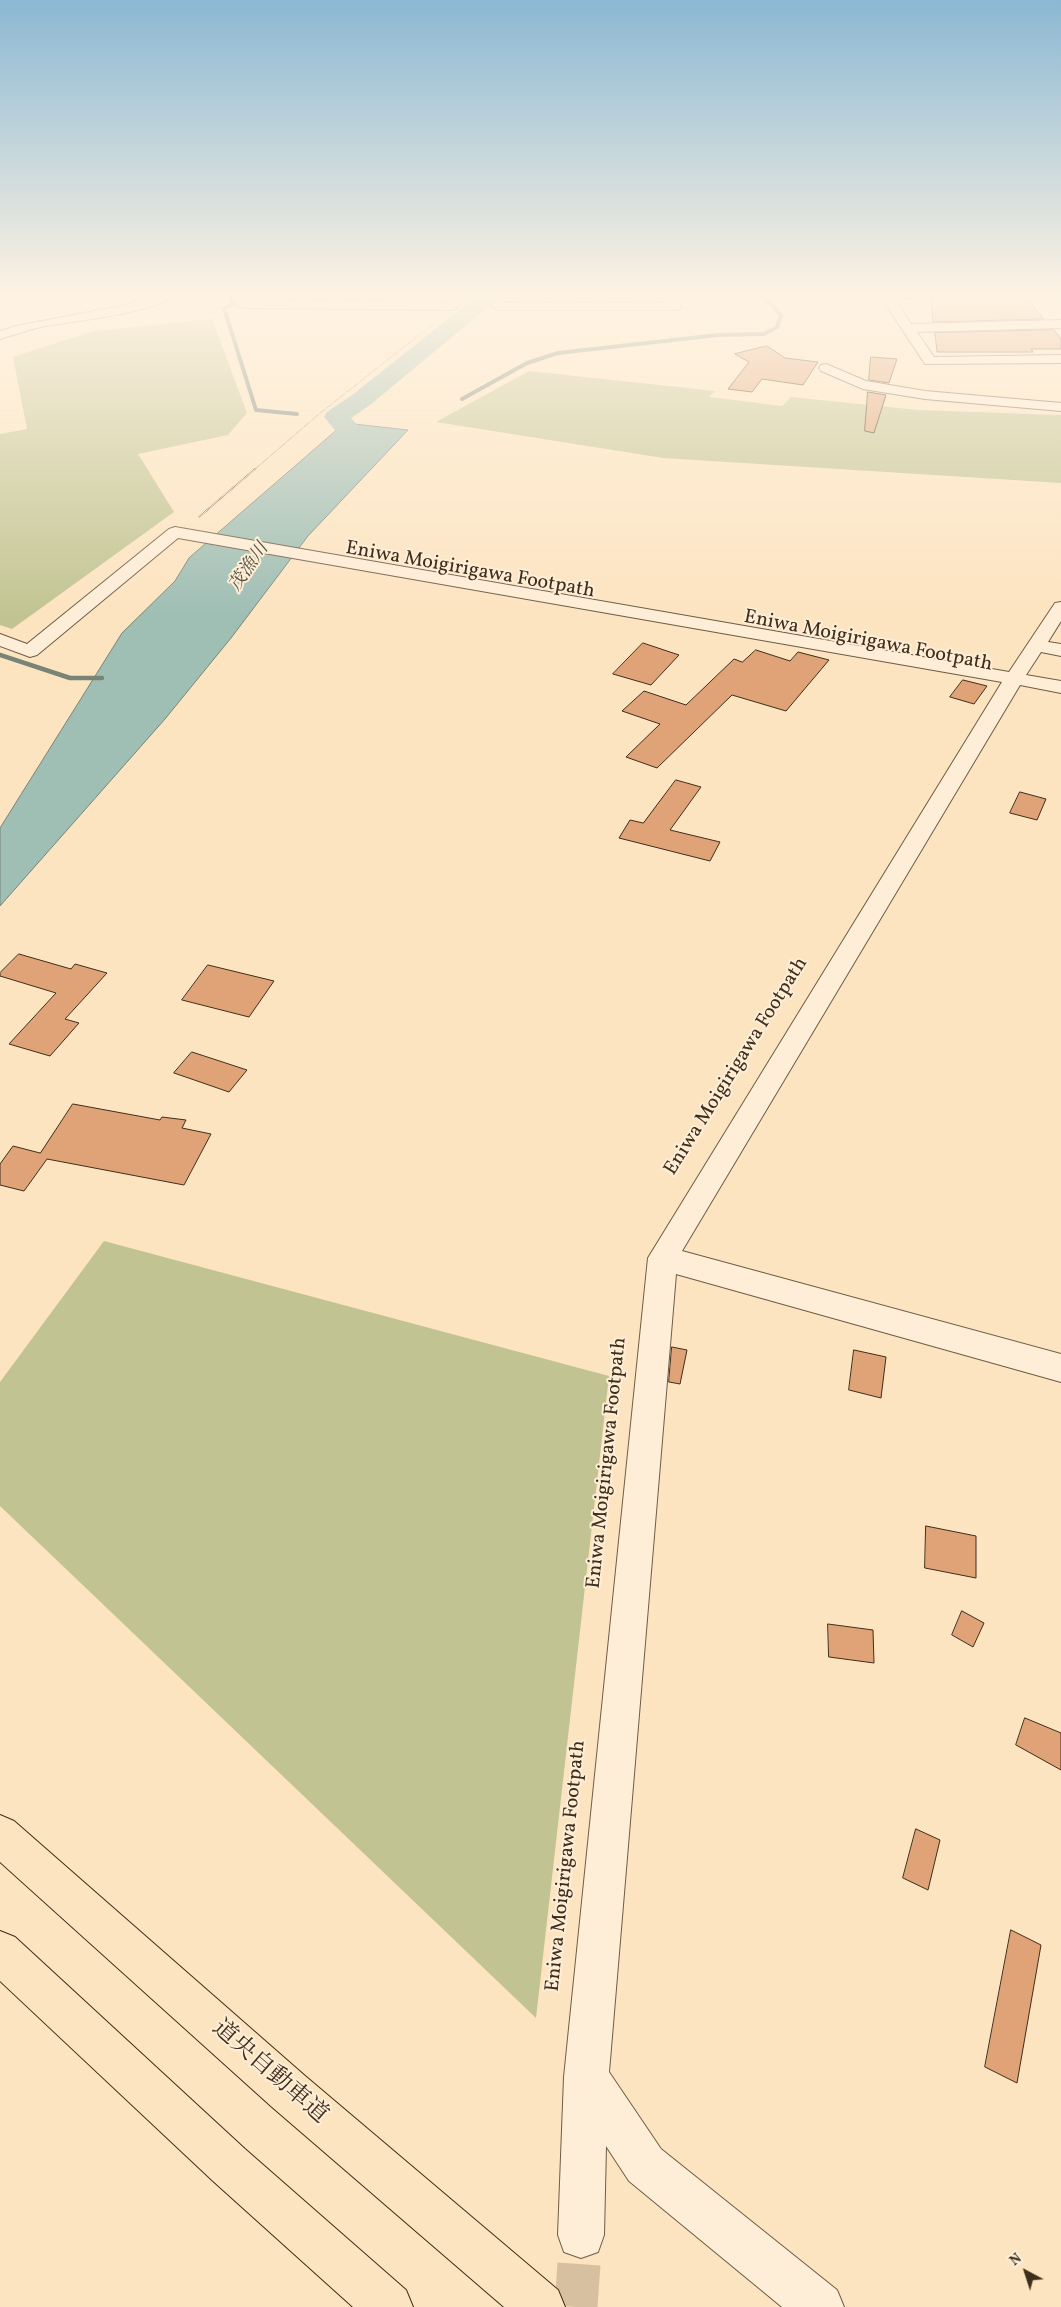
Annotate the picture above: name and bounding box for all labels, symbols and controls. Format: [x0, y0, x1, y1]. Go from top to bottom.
street label: Eniwa Moigirigawa Footpath [344, 537, 596, 605]
water label: 茂漁川 [226, 540, 274, 596]
street label: Eniwa Moigirigawa Footpath [742, 606, 994, 678]
street label: Eniwa Moigirigawa Footpath [660, 954, 814, 1180]
street label: Eniwa Moigirigawa Footpath [583, 1336, 633, 1590]
street label: Eniwa Moigirigawa Footpath [542, 1739, 592, 1993]
street label: 道央自動車道 [205, 2015, 333, 2131]
north arrow [1001, 2247, 1051, 2297]
text: N [1006, 2250, 1026, 2271]

